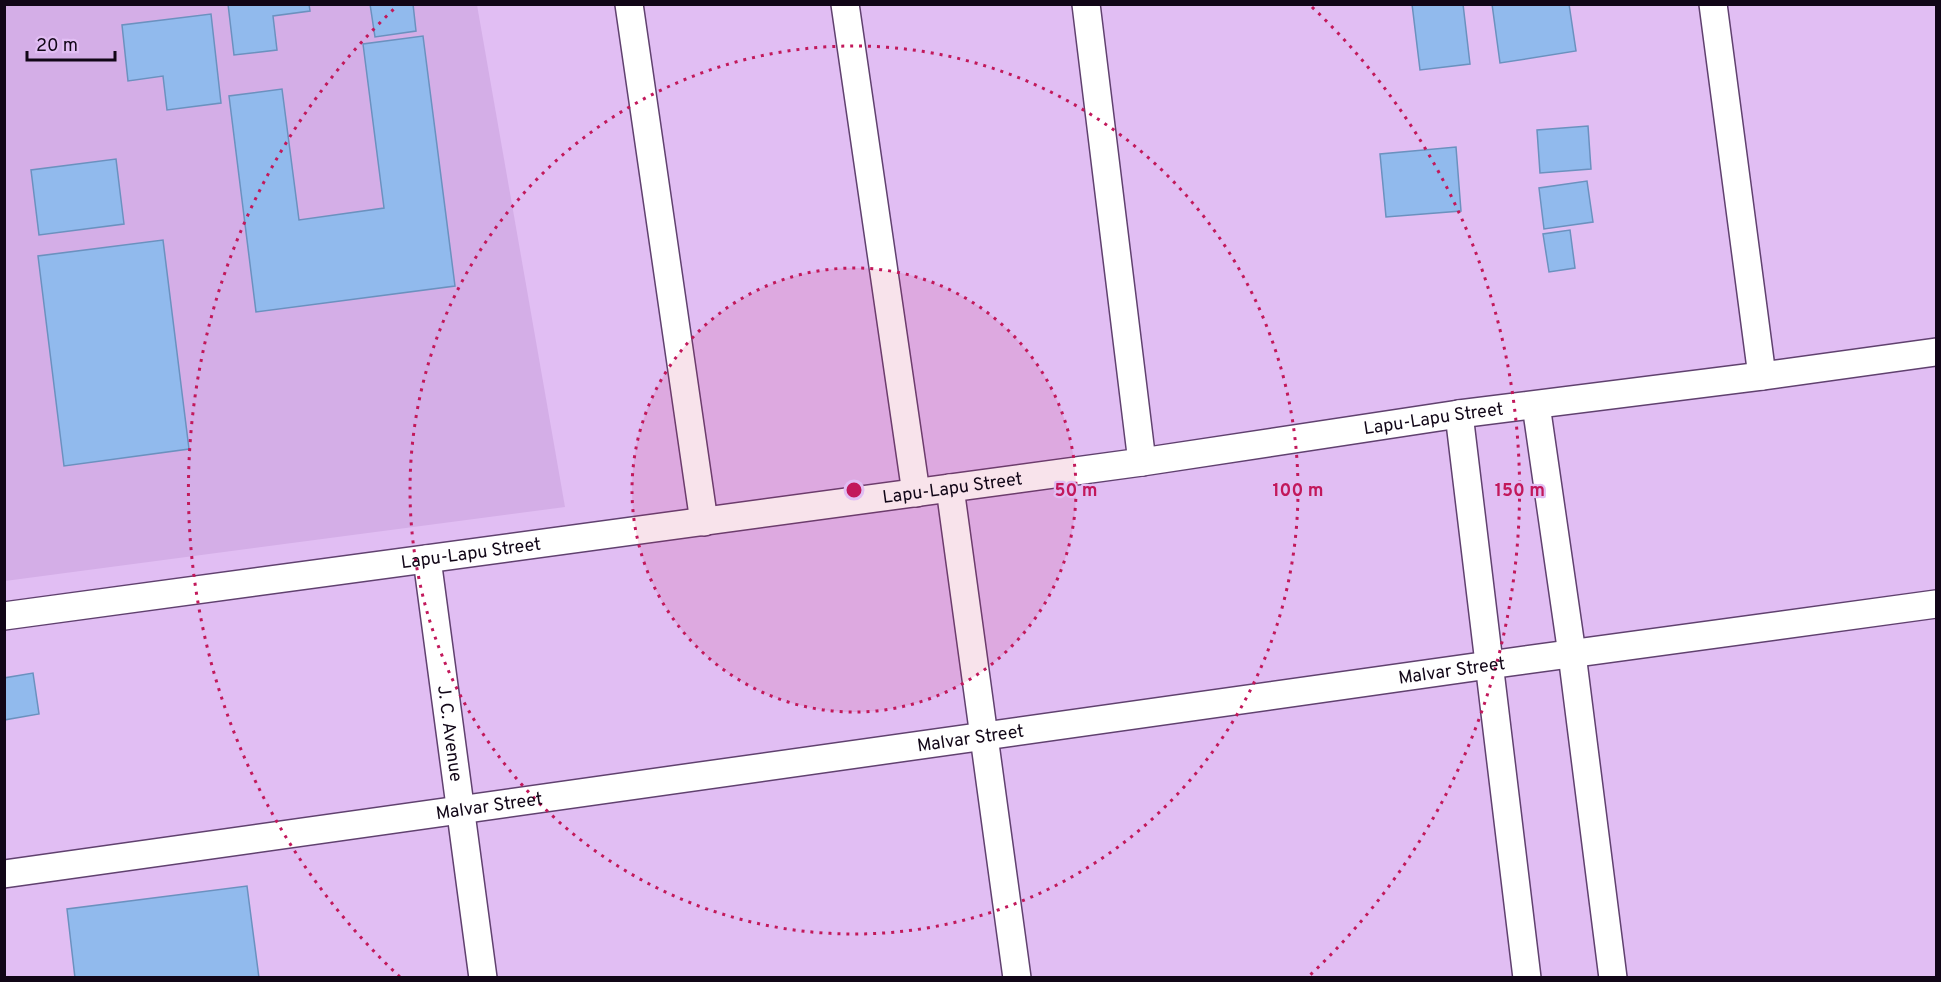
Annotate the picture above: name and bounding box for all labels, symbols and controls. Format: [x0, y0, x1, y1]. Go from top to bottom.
scale bar [27, 24, 116, 62]
text: 20 m [36, 35, 78, 58]
street label: Lapu-Lapu Street [1362, 399, 1505, 441]
street label: Lapu-Lapu Street [881, 468, 1024, 510]
centre of rings [844, 480, 864, 500]
text: 50 m [1054, 480, 1098, 503]
text: 100 m [1272, 480, 1324, 503]
text: 150 m [1495, 480, 1545, 503]
street label: Lapu-Lapu Street [400, 533, 542, 575]
street label: Malvar Street [1397, 653, 1507, 691]
street label: J. C. Avenue [431, 684, 467, 783]
street label: Malvar Street [916, 721, 1026, 758]
street label: Malvar Street [435, 788, 544, 826]

